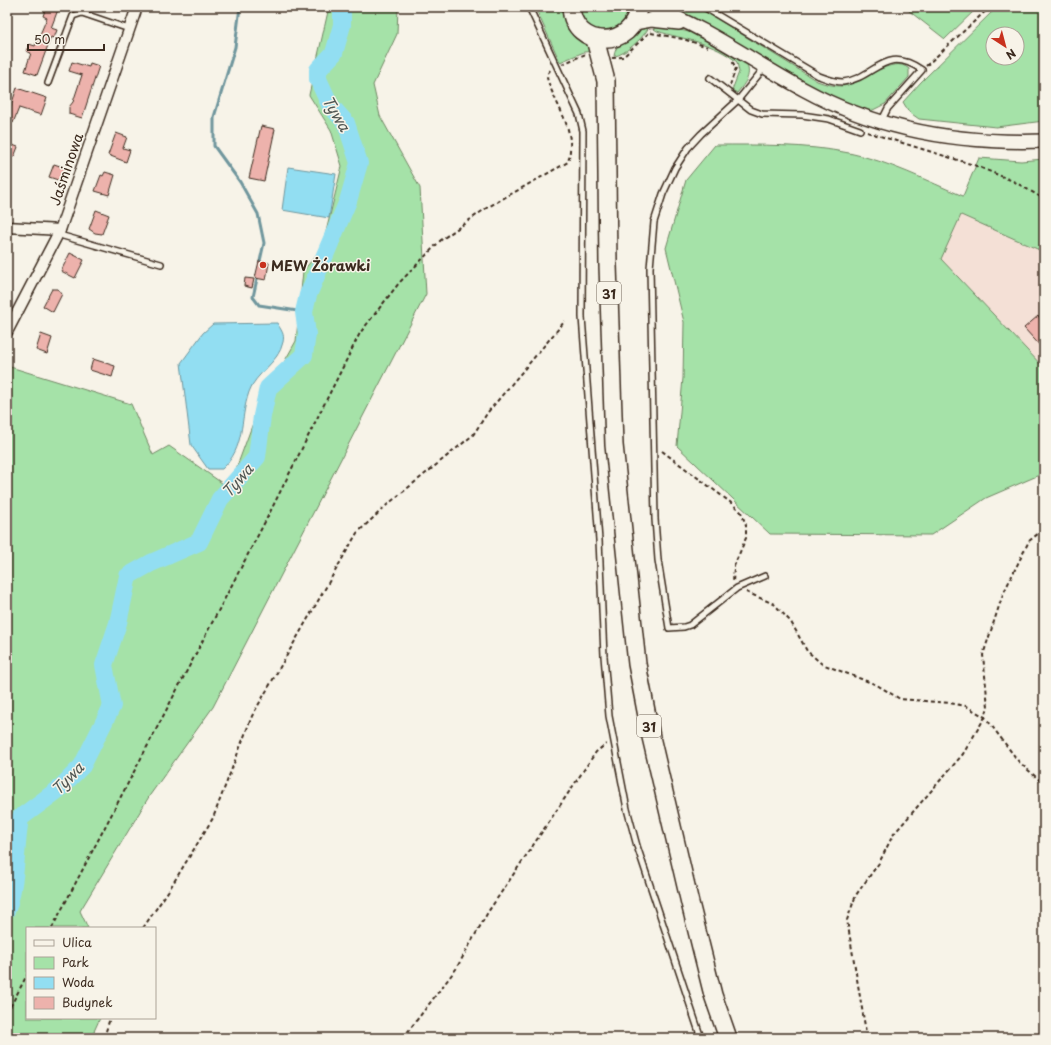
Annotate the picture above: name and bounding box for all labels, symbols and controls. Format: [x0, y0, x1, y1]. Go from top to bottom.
scale bar [28, 26, 104, 52]
north arrow [985, 26, 1025, 66]
text: 50 m [34, 30, 65, 48]
text: N [1002, 45, 1020, 64]
water label: Tywa [317, 91, 357, 136]
street label: Jaśminowa [44, 130, 88, 208]
place label: MEW Żórawki [271, 255, 370, 276]
marker: MEW Żórawki [258, 260, 268, 270]
road number: 31 [597, 282, 621, 304]
water label: Tywa [216, 458, 259, 502]
road number: 31 [637, 715, 661, 737]
water label: Tywa [45, 756, 89, 800]
legend [26, 927, 156, 1019]
text: Ulica [62, 933, 92, 951]
text: Park [62, 953, 89, 971]
text: Woda [62, 973, 95, 991]
text: Budynek [62, 993, 112, 1011]

